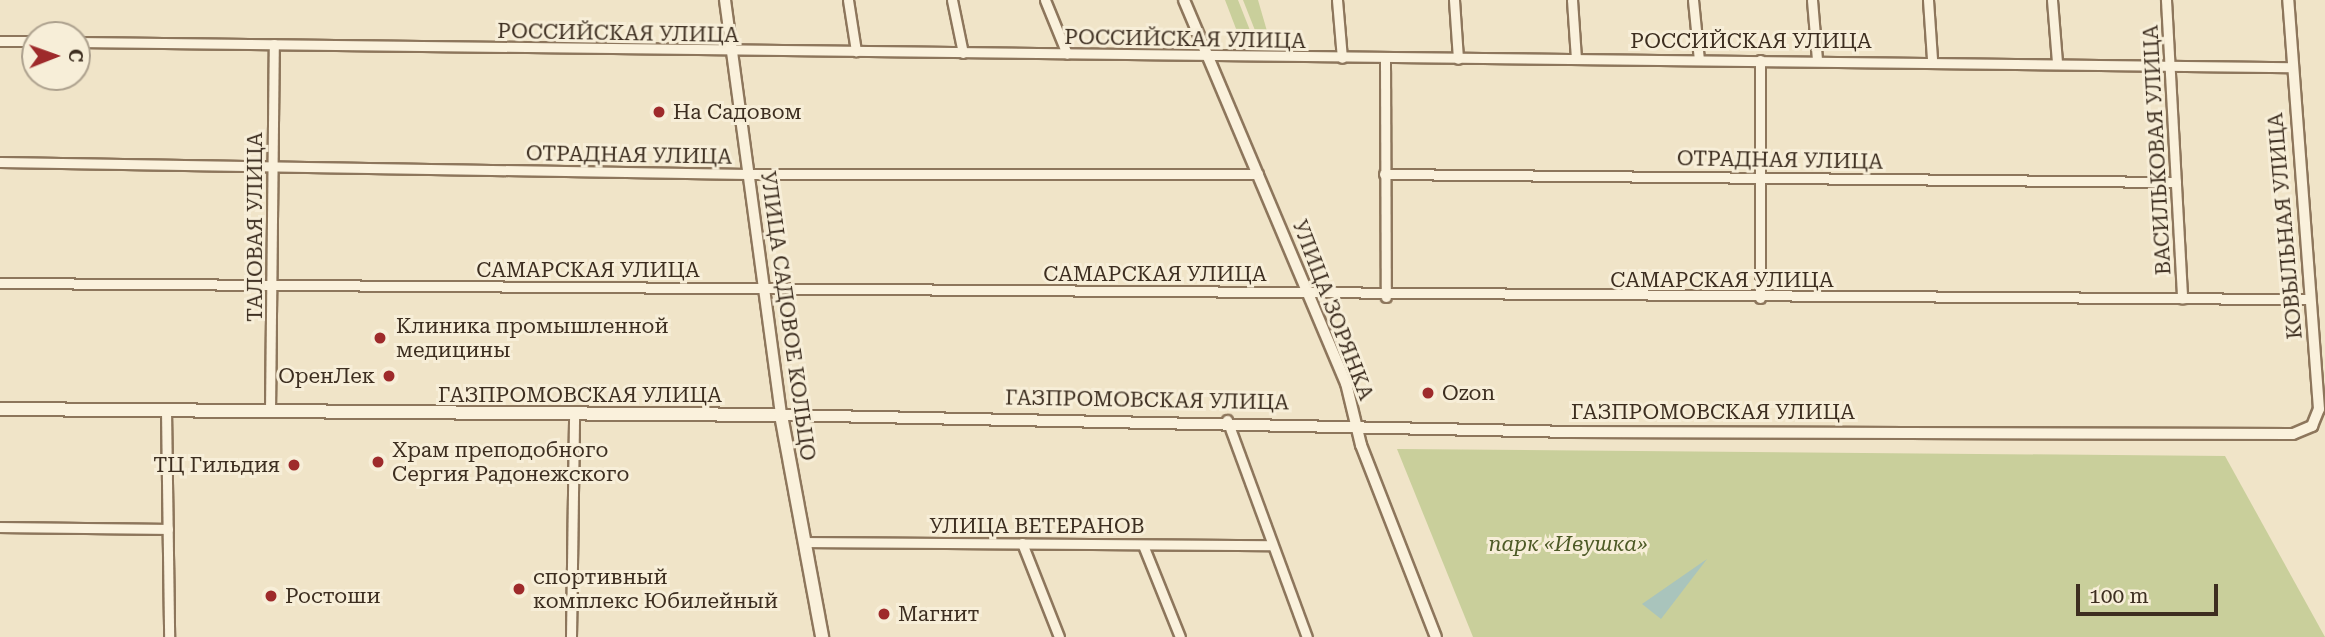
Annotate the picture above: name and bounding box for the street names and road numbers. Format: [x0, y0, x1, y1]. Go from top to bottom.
street label: РОССИЙСКАЯ УЛИЦА [497, 18, 739, 48]
street label: РОССИЙСКАЯ УЛИЦА [1064, 24, 1306, 54]
street label: ВАСИЛЬКОВАЯ УЛИЦА [2138, 24, 2176, 276]
street label: РОССИЙСКАЯ УЛИЦА [1630, 28, 1872, 54]
street label: КОВЫЛЬНАЯ УЛИЦА [2263, 112, 2307, 340]
street label: ТАЛОВАЯ УЛИЦА [242, 132, 268, 322]
street label: ОТРАДНАЯ УЛИЦА [526, 141, 732, 169]
street label: ОТРАДНАЯ УЛИЦА [1677, 146, 1883, 174]
street label: УЛИЦА САДОВОЕ КОЛЬЦО [755, 170, 821, 462]
street label: УЛИЦА ЗОРЯНКА [1287, 216, 1379, 404]
street label: САМАРСКАЯ УЛИЦА [476, 257, 700, 283]
street label: САМАРСКАЯ УЛИЦА [1043, 261, 1267, 287]
street label: САМАРСКАЯ УЛИЦА [1610, 267, 1834, 293]
street label: ГАЗПРОМОВСКАЯ УЛИЦА [438, 382, 722, 408]
street label: ГАЗПРОМОВСКАЯ УЛИЦА [1005, 385, 1289, 415]
street label: ГАЗПРОМОВСКАЯ УЛИЦА [1571, 399, 1855, 425]
street label: УЛИЦА ВЕТЕРАНОВ [929, 513, 1145, 539]

